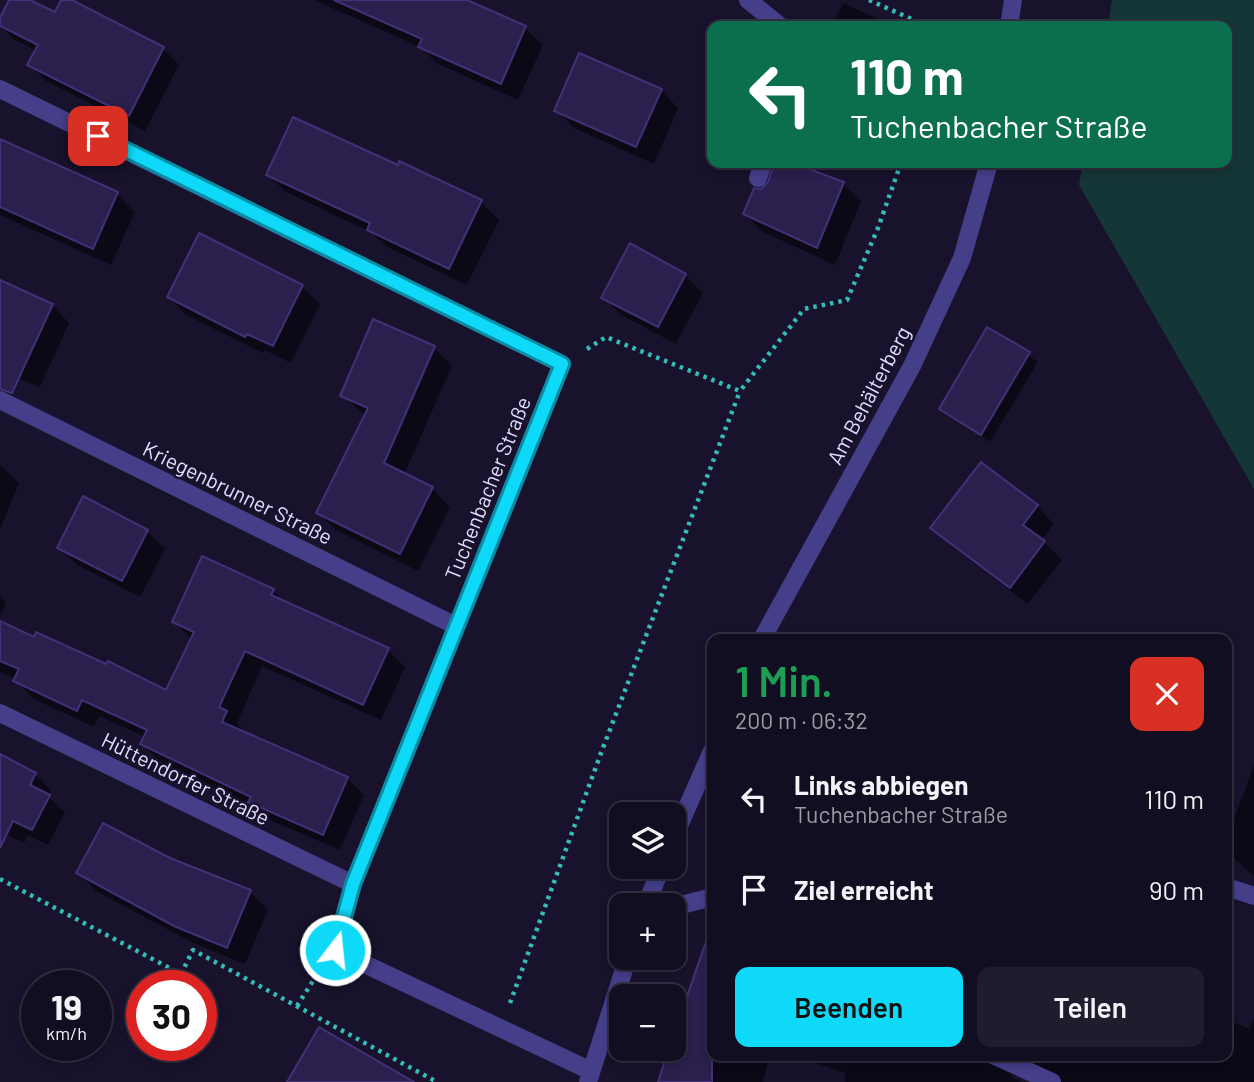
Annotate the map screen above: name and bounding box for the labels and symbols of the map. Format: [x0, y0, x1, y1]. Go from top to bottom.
pin [68, 106, 128, 166]
street label: Am Behälterberg [821, 322, 915, 468]
street label: Tuchenbacher Straße [439, 393, 535, 583]
street label: Kriegenbrunner Straße [139, 435, 337, 549]
street label: Hüttendorfer Straße [98, 726, 274, 830]
position arrow [298, 913, 372, 987]
speed limit sign: 30 [126, 970, 217, 1061]

